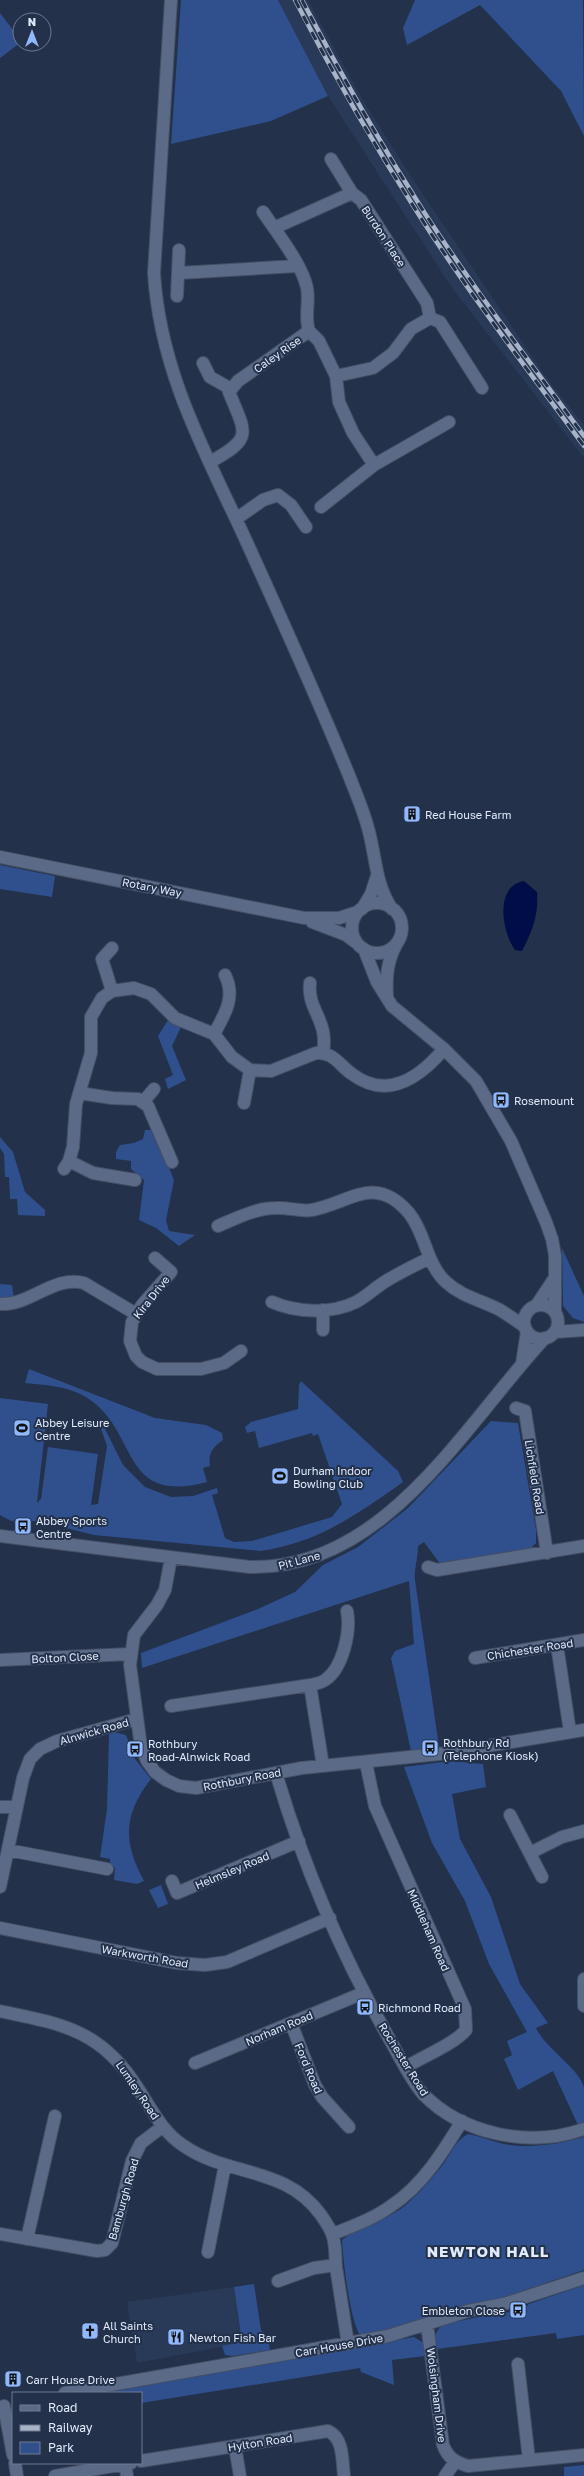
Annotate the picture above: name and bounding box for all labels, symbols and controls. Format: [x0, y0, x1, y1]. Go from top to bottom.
north arrow [12, 12, 52, 52]
text: N [28, 15, 36, 28]
street label: Burdon Place [359, 203, 409, 269]
street label: Caley Rise [251, 333, 303, 375]
building icon: Red House Farm [402, 804, 422, 824]
place label: Red House Farm [425, 808, 511, 821]
street label: Rotary Way [121, 875, 183, 899]
bus stop icon: Rosemount [491, 1090, 511, 1110]
place label: Rosemount [514, 1094, 574, 1107]
street label: Kira Drive [130, 1273, 172, 1321]
place label: Abbey Leisure Centre [35, 1416, 110, 1442]
sports icon: Abbey Leisure Centre [12, 1418, 32, 1438]
street label: Lichfield Road [523, 1439, 547, 1515]
place label: Durham Indoor Bowling Club [293, 1464, 372, 1490]
sports icon: Durham Indoor Bowling Club [270, 1466, 290, 1486]
place label: Abbey Sports Centre [36, 1514, 107, 1540]
bus stop icon: Abbey Sports Centre [13, 1516, 33, 1536]
street label: Pit Lane [277, 1548, 321, 1572]
street label: Chichester Road [486, 1636, 574, 1662]
street label: Bolton Close [31, 1649, 99, 1665]
street label: Alnwick Road [58, 1715, 130, 1747]
place label: Rothbury Rd (Telephone Kiosk) [443, 1736, 539, 1762]
place label: Rothbury Road-Alnwick Road [148, 1737, 250, 1763]
bus stop icon: Rothbury Rd (Telephone Kiosk) [420, 1738, 440, 1758]
bus stop icon: Rothbury Road-Alnwick Road [125, 1739, 145, 1759]
street label: Rothbury Road [202, 1765, 282, 1793]
street label: Helmsley Road [193, 1849, 271, 1891]
street label: Middleham Road [405, 1887, 453, 1973]
street label: Warkworth Road [101, 1942, 189, 1970]
bus stop icon: Richmond Road [355, 1997, 375, 2017]
place label: Richmond Road [378, 2001, 461, 2014]
street label: Norham Road [243, 2008, 315, 2048]
street label: Rochester Road [376, 2020, 432, 2098]
street label: Ford Road [293, 2041, 325, 2095]
street label: Lumley Road [114, 2058, 162, 2122]
street label: Bamburgh Road [105, 2157, 141, 2241]
district label: NEWTON HALL [427, 2242, 549, 2260]
bus stop icon: Embleton Close [508, 2300, 528, 2320]
place label: Embleton Close [422, 2304, 505, 2317]
place label: All Saints Church [103, 2319, 153, 2345]
church icon: All Saints Church [80, 2321, 100, 2341]
restaurant icon: Newton Fish Bar [166, 2327, 186, 2347]
place label: Newton Fish Bar [189, 2331, 277, 2344]
street label: Carr House Drive [294, 2331, 384, 2359]
street label: Wolsingham Drive [425, 2347, 449, 2443]
building icon: Carr House Drive [3, 2369, 23, 2389]
place label: Carr House Drive [26, 2373, 115, 2386]
legend [12, 2392, 142, 2464]
text: Road [48, 2400, 77, 2415]
text: Railway [48, 2420, 93, 2435]
street label: Hylton Road [227, 2430, 293, 2454]
text: Park [48, 2440, 74, 2455]

